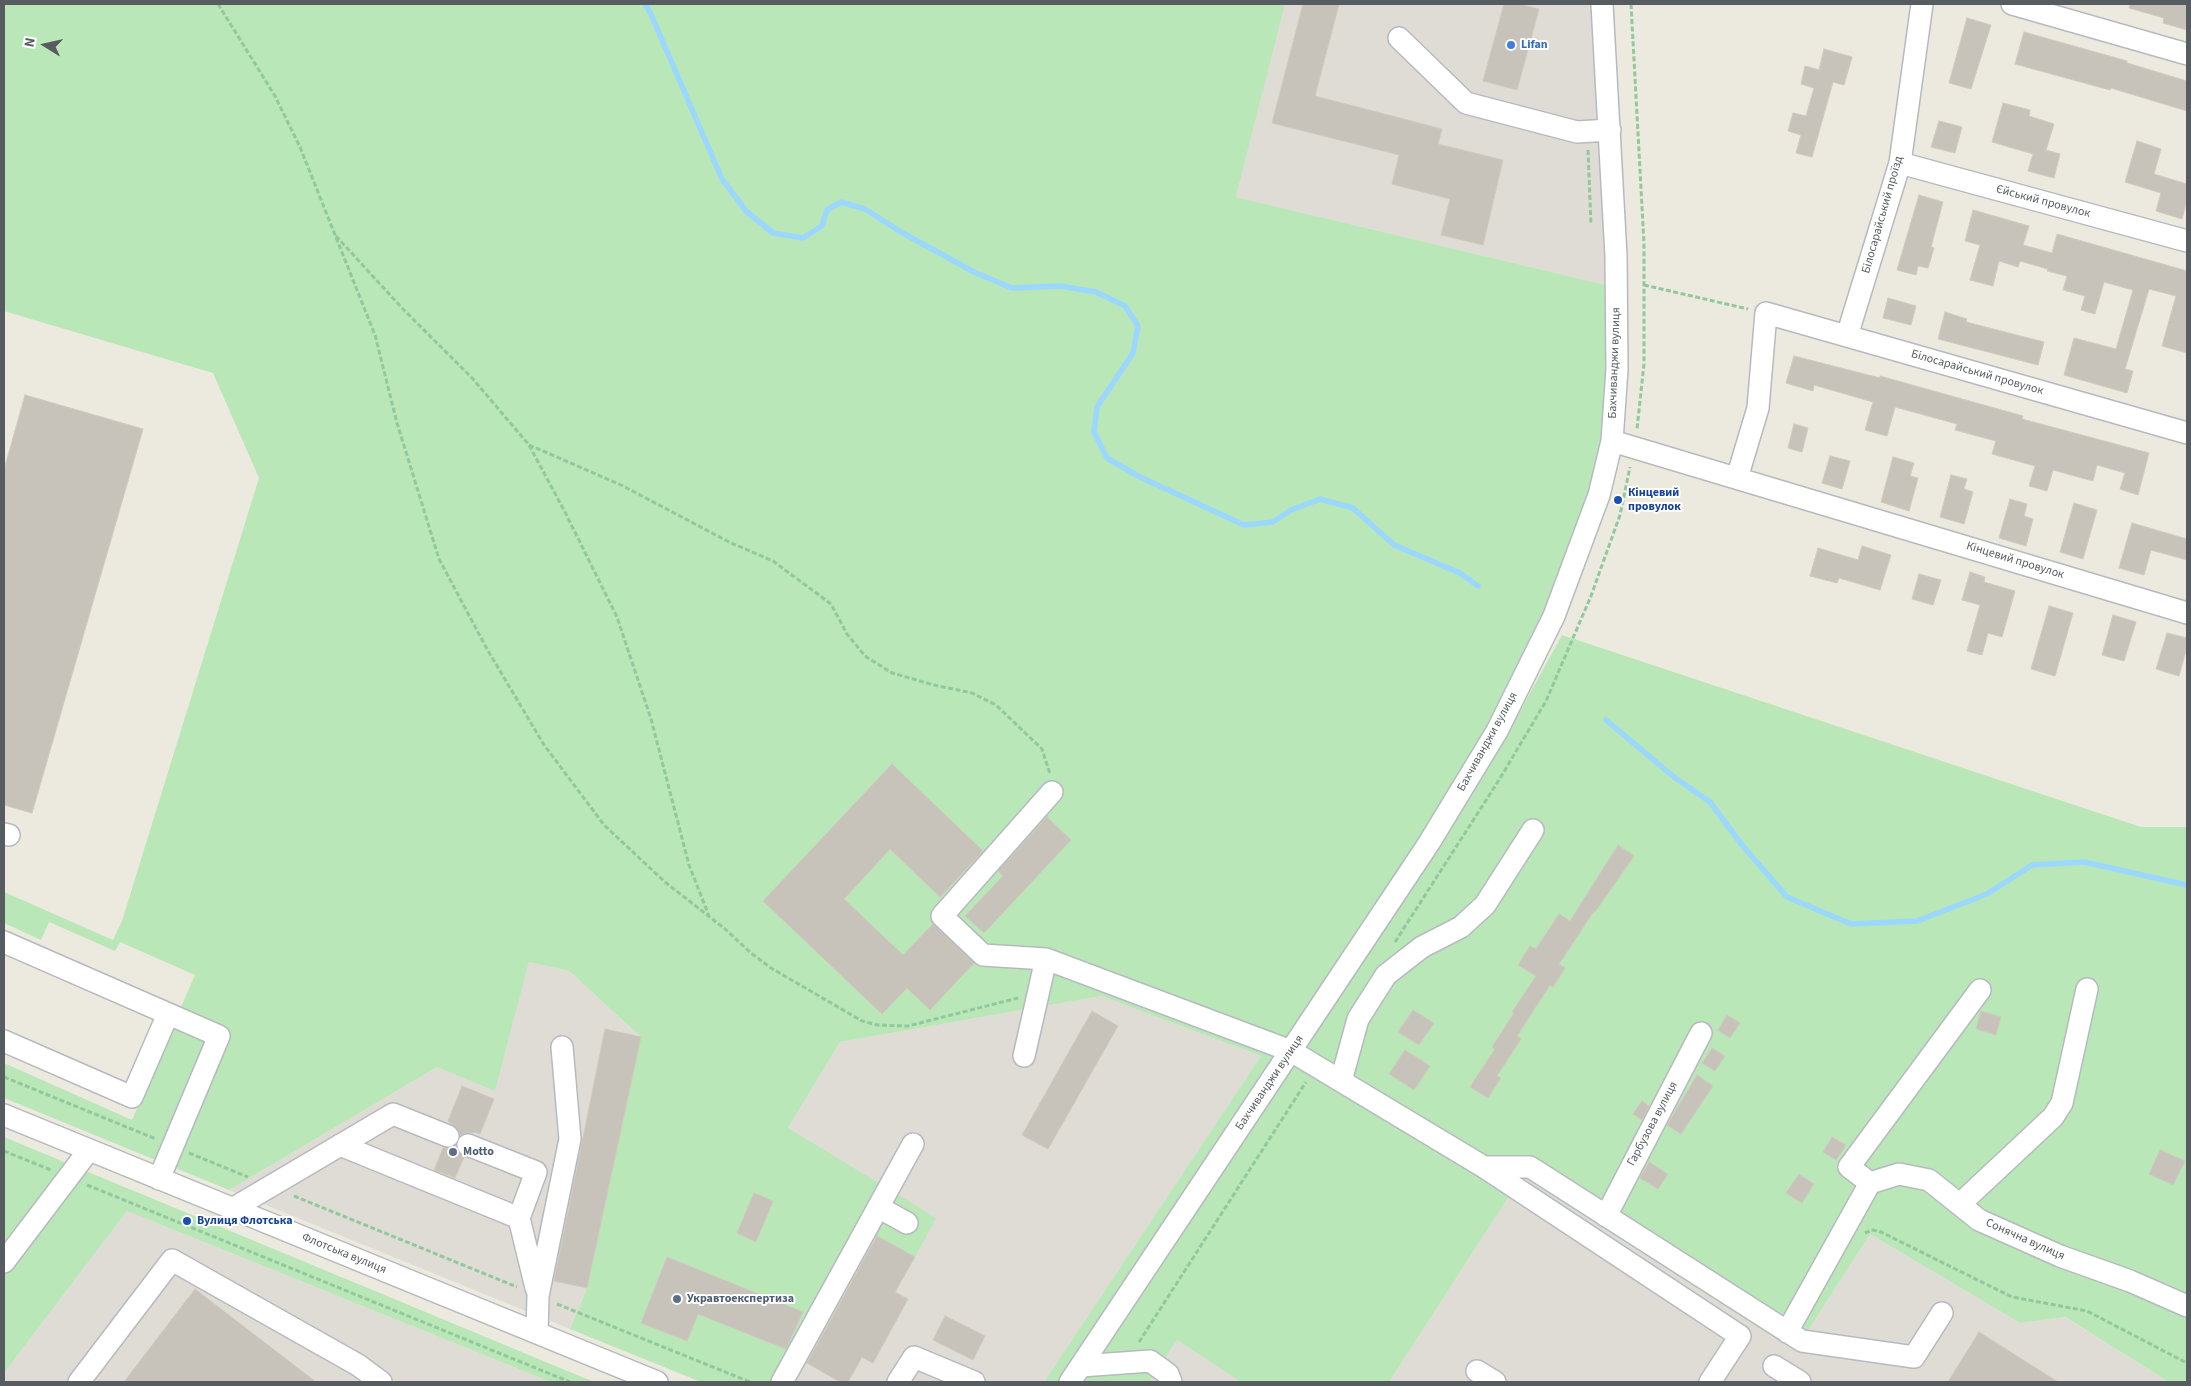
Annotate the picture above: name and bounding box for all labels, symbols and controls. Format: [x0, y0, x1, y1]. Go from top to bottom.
north arrow [20, 20, 70, 70]
text: N [20, 36, 41, 49]
place label: Lifan [1521, 38, 1548, 52]
marker: Lifan [1505, 39, 1517, 51]
street label: Білосарайський проїзд [1859, 155, 1907, 275]
street label: Єйський провулок [1994, 182, 2092, 222]
street label: Бахчиванджи вулиця [1606, 307, 1624, 419]
street label: Білосарайський провулок [1909, 347, 2045, 399]
place label: Кінцевий провулок [1628, 486, 1681, 514]
marker: Кінцевий провулок [1612, 494, 1624, 506]
street label: Кінцевий провулок [1964, 539, 2066, 583]
street label: Бахчиванджи вулиця [1455, 690, 1521, 794]
street label: Бахчиванджи вулиця [1233, 1033, 1307, 1133]
street label: Гарбузова вулиця [1625, 1079, 1681, 1169]
place label: Motto [463, 1145, 494, 1159]
marker: Motto [447, 1146, 459, 1158]
place label: Вулиця Флотська [197, 1214, 292, 1228]
marker: Вулиця Флотська [181, 1215, 193, 1227]
street label: Сонячна вулиця [1983, 1216, 2067, 1264]
street label: Флотська вулиця [300, 1230, 388, 1278]
place label: Укравтоекспертиза [687, 1292, 794, 1306]
marker: Укравтоекспертиза [671, 1293, 683, 1305]

